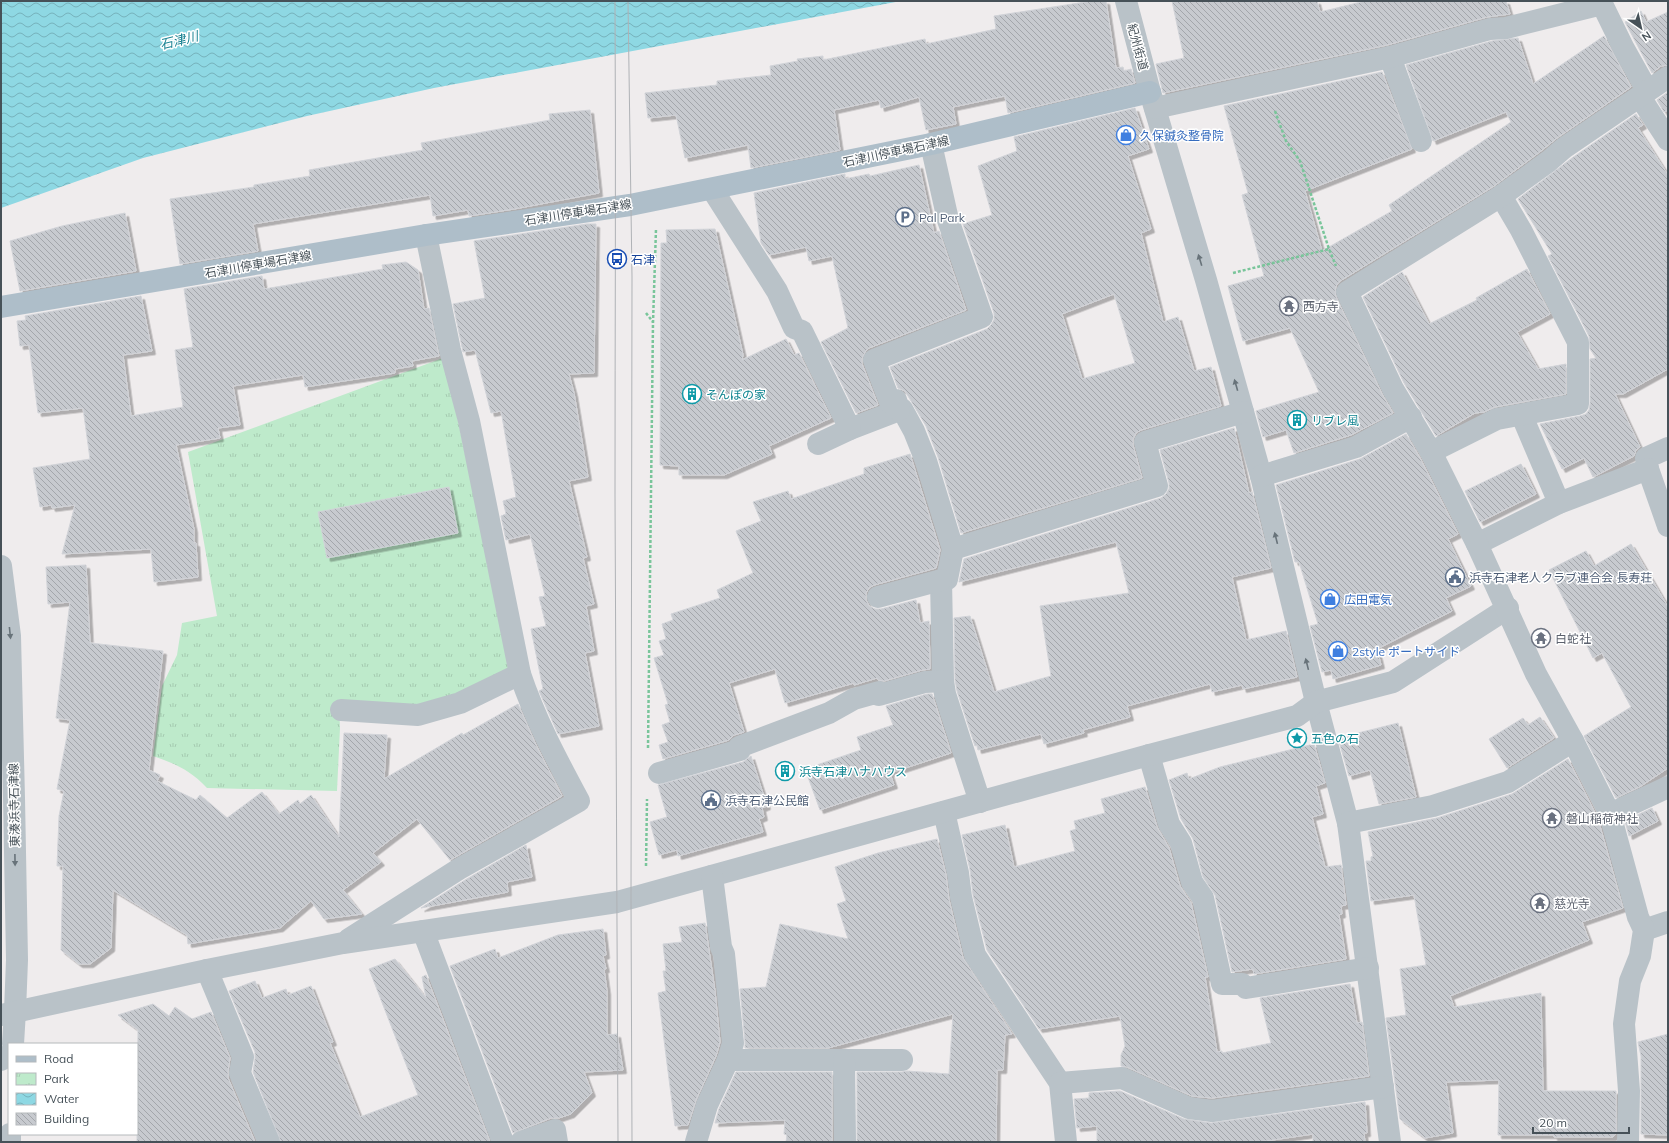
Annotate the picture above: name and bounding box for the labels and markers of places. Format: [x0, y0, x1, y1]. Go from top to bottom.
shop icon: 久保鍼灸整骨院 [1115, 124, 1137, 146]
place label: 久保鍼灸整骨院 [1140, 128, 1224, 143]
parking icon: Pal Park [894, 206, 916, 228]
place label: Pal Park [919, 210, 966, 225]
bus stop icon: 石津 [606, 248, 628, 270]
place label: 石津 [631, 252, 655, 267]
temple icon: 西方寺 [1278, 295, 1300, 317]
place label: 西方寺 [1303, 299, 1339, 314]
building icon: そんぽの家 [681, 383, 703, 405]
place label: そんぽの家 [706, 387, 766, 402]
building icon: リブレ風 [1286, 409, 1308, 431]
place label: リブレ風 [1311, 413, 1359, 428]
public building icon: 浜寺石津老人クラブ連合会 長寿荘 [1444, 566, 1466, 588]
place label: 浜寺石津老人クラブ連合会 長寿荘 [1469, 570, 1652, 585]
shop icon: 広田電気 [1319, 588, 1341, 610]
place label: 広田電気 [1344, 592, 1392, 607]
temple icon: 白蛇社 [1530, 627, 1552, 649]
place label: 白蛇社 [1555, 631, 1591, 646]
shop icon: 2style ポートサイド [1327, 640, 1349, 662]
place label: 2style ポートサイド [1352, 644, 1460, 659]
place icon: 五色の石 [1286, 727, 1308, 749]
place label: 五色の石 [1311, 731, 1359, 746]
building icon: 浜寺石津ハナハウス [774, 760, 796, 782]
place label: 浜寺石津ハナハウス [799, 764, 907, 779]
public building icon: 浜寺石津公民館 [700, 789, 722, 811]
place label: 浜寺石津公民館 [725, 793, 809, 808]
temple icon: 磐山稲荷神社 [1541, 807, 1563, 829]
place label: 磐山稲荷神社 [1566, 811, 1638, 826]
temple icon: 慈光寺 [1529, 892, 1551, 914]
place label: 慈光寺 [1554, 896, 1590, 911]

